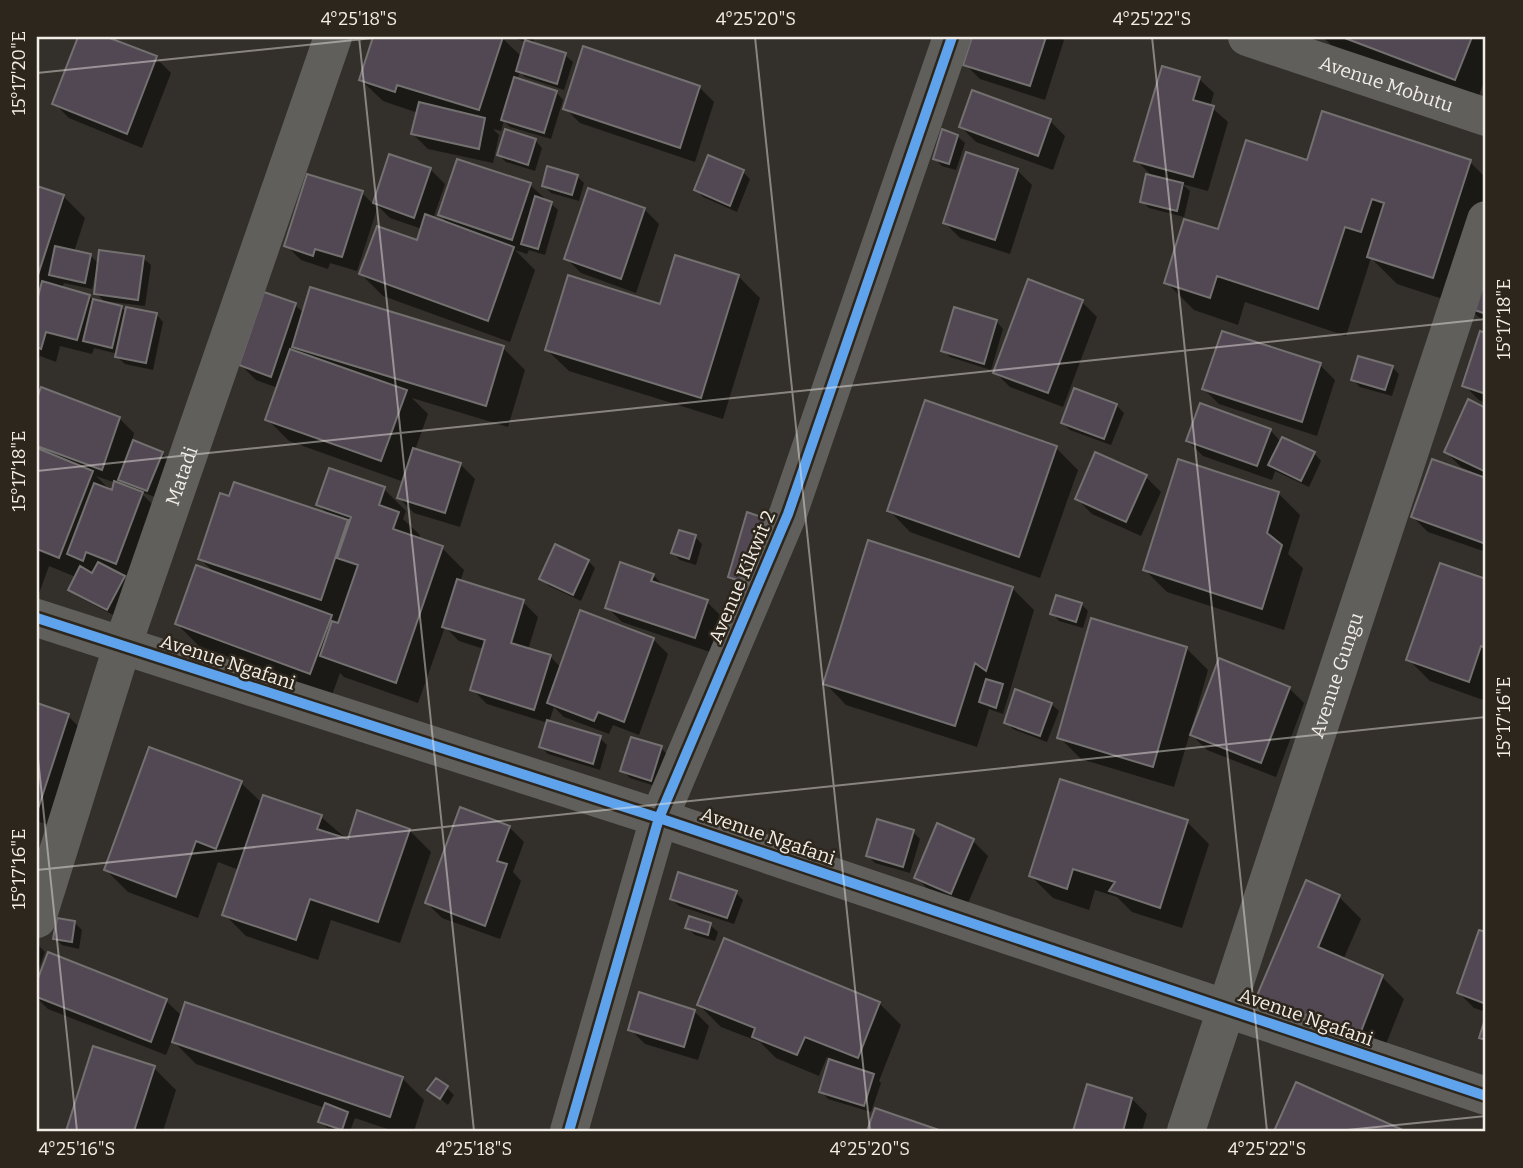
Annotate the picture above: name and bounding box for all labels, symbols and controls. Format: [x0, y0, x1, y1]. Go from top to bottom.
text: 4°25'18"S [321, 8, 397, 30]
text: 4°25'20"S [716, 8, 796, 30]
text: 4°25'22"S [1113, 8, 1191, 30]
text: 15°17'20"E [8, 31, 30, 115]
street label: Avenue Mobutu [1317, 51, 1456, 117]
text: 15°17'18"E [1493, 279, 1515, 359]
text: 15°17'18"E [8, 431, 30, 511]
street label: Matadi [160, 443, 202, 509]
street label: Avenue Kikwit 2 [704, 507, 780, 647]
street label: Avenue Gungu [1305, 609, 1368, 741]
street label: Avenue Ngafani [158, 629, 299, 695]
text: 15°17'16"E [1493, 677, 1515, 757]
street label: Avenue Ngafani [698, 802, 839, 870]
text: 15°17'16"E [8, 829, 30, 909]
street label: Avenue Ngafani [1236, 983, 1377, 1051]
text: 4°25'16"S [39, 1138, 115, 1160]
text: 4°25'18"S [436, 1138, 512, 1160]
text: 4°25'20"S [830, 1138, 910, 1160]
text: 4°25'22"S [1228, 1138, 1306, 1160]

